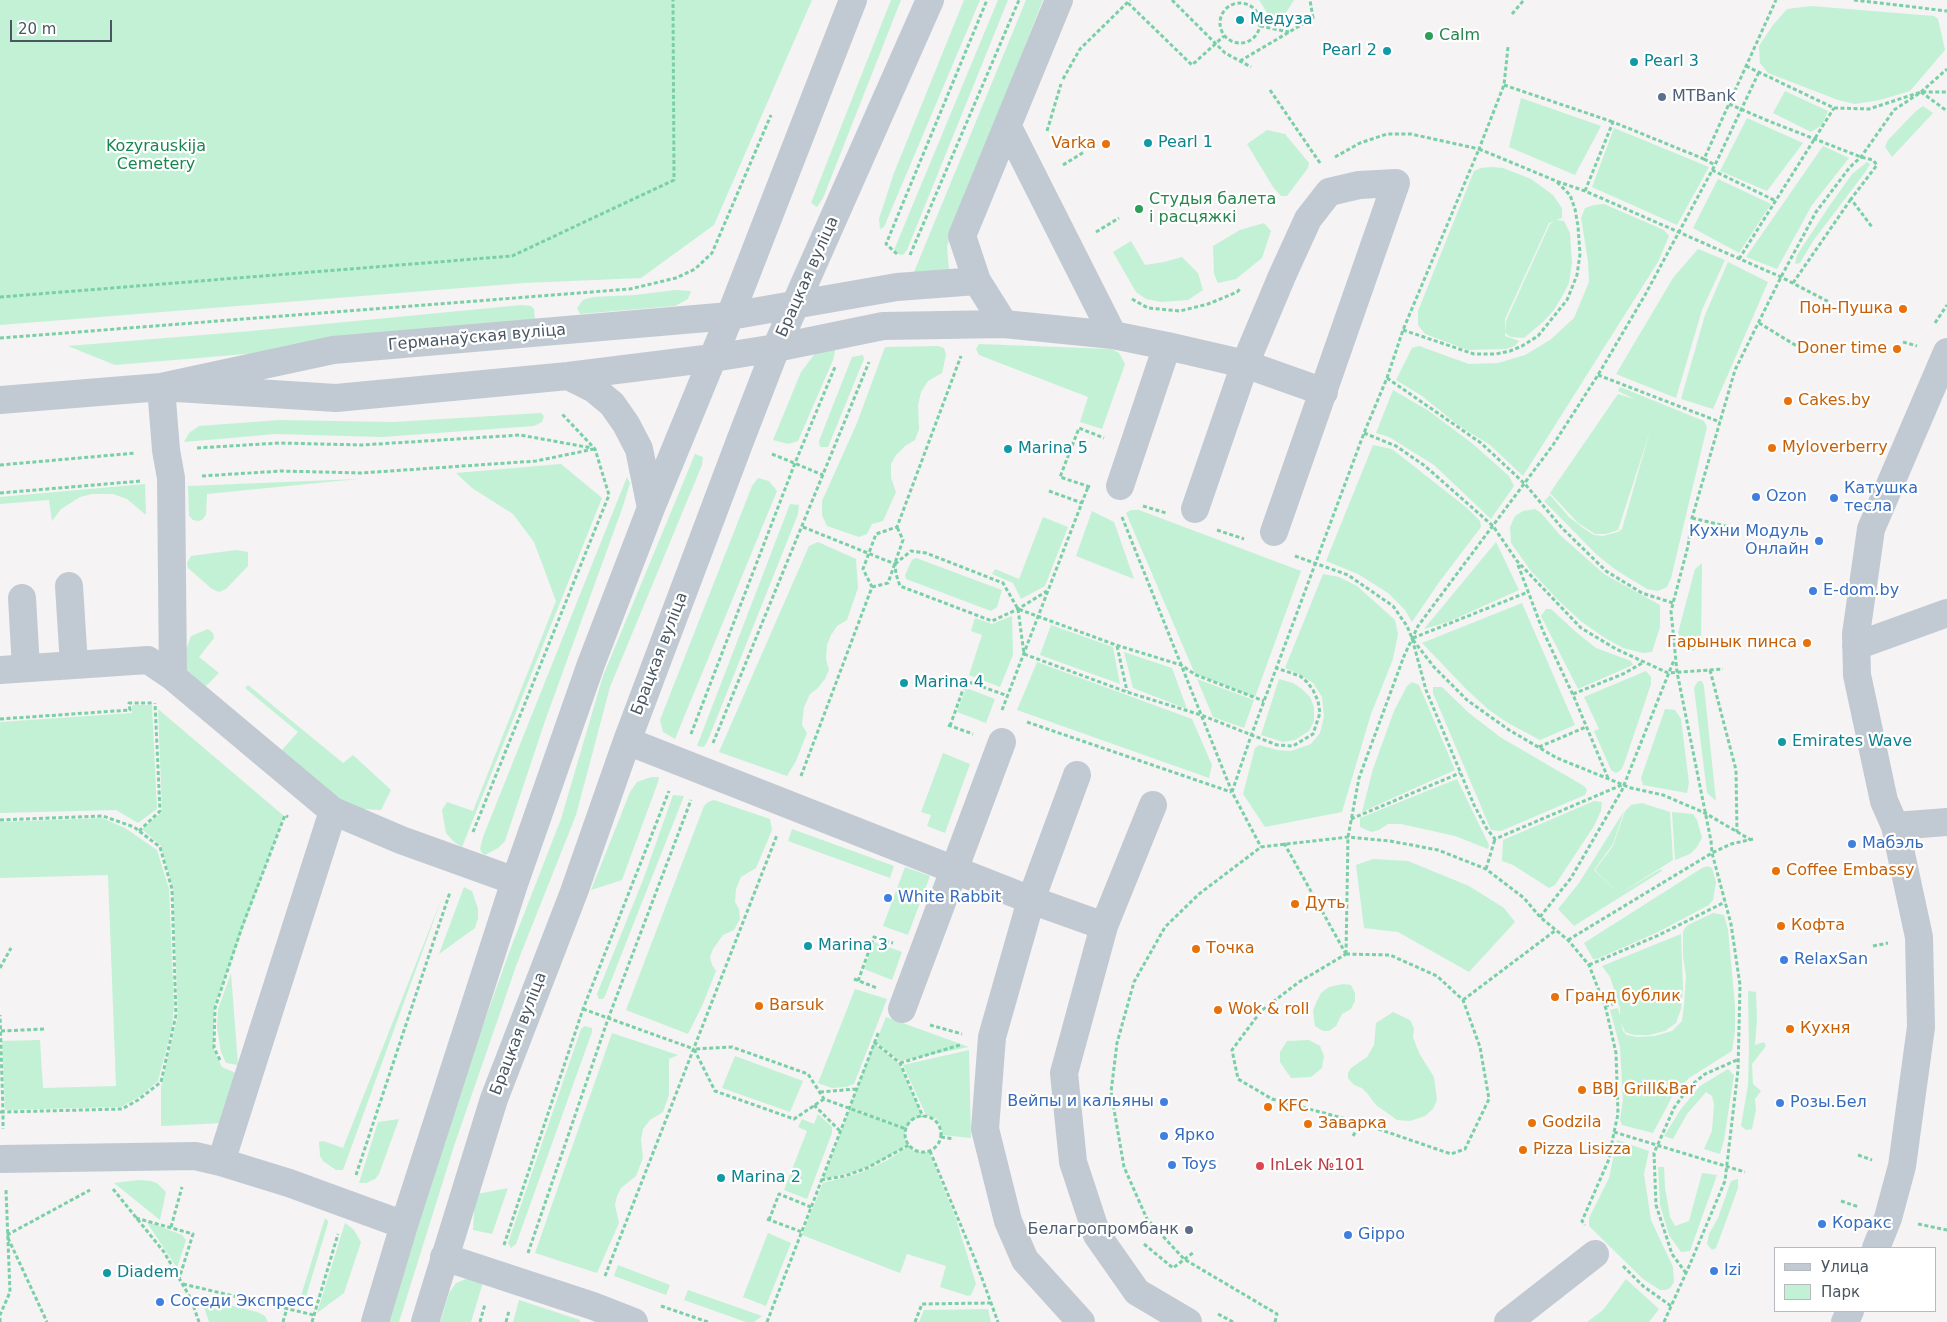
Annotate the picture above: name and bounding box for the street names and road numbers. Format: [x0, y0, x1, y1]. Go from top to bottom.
street label: Брацкая вуліца [773, 214, 843, 340]
street label: Германаўская вуліца [387, 321, 567, 355]
street label: Брацкая вуліца [628, 590, 692, 718]
street label: Брацкая вуліца [487, 970, 551, 1098]

